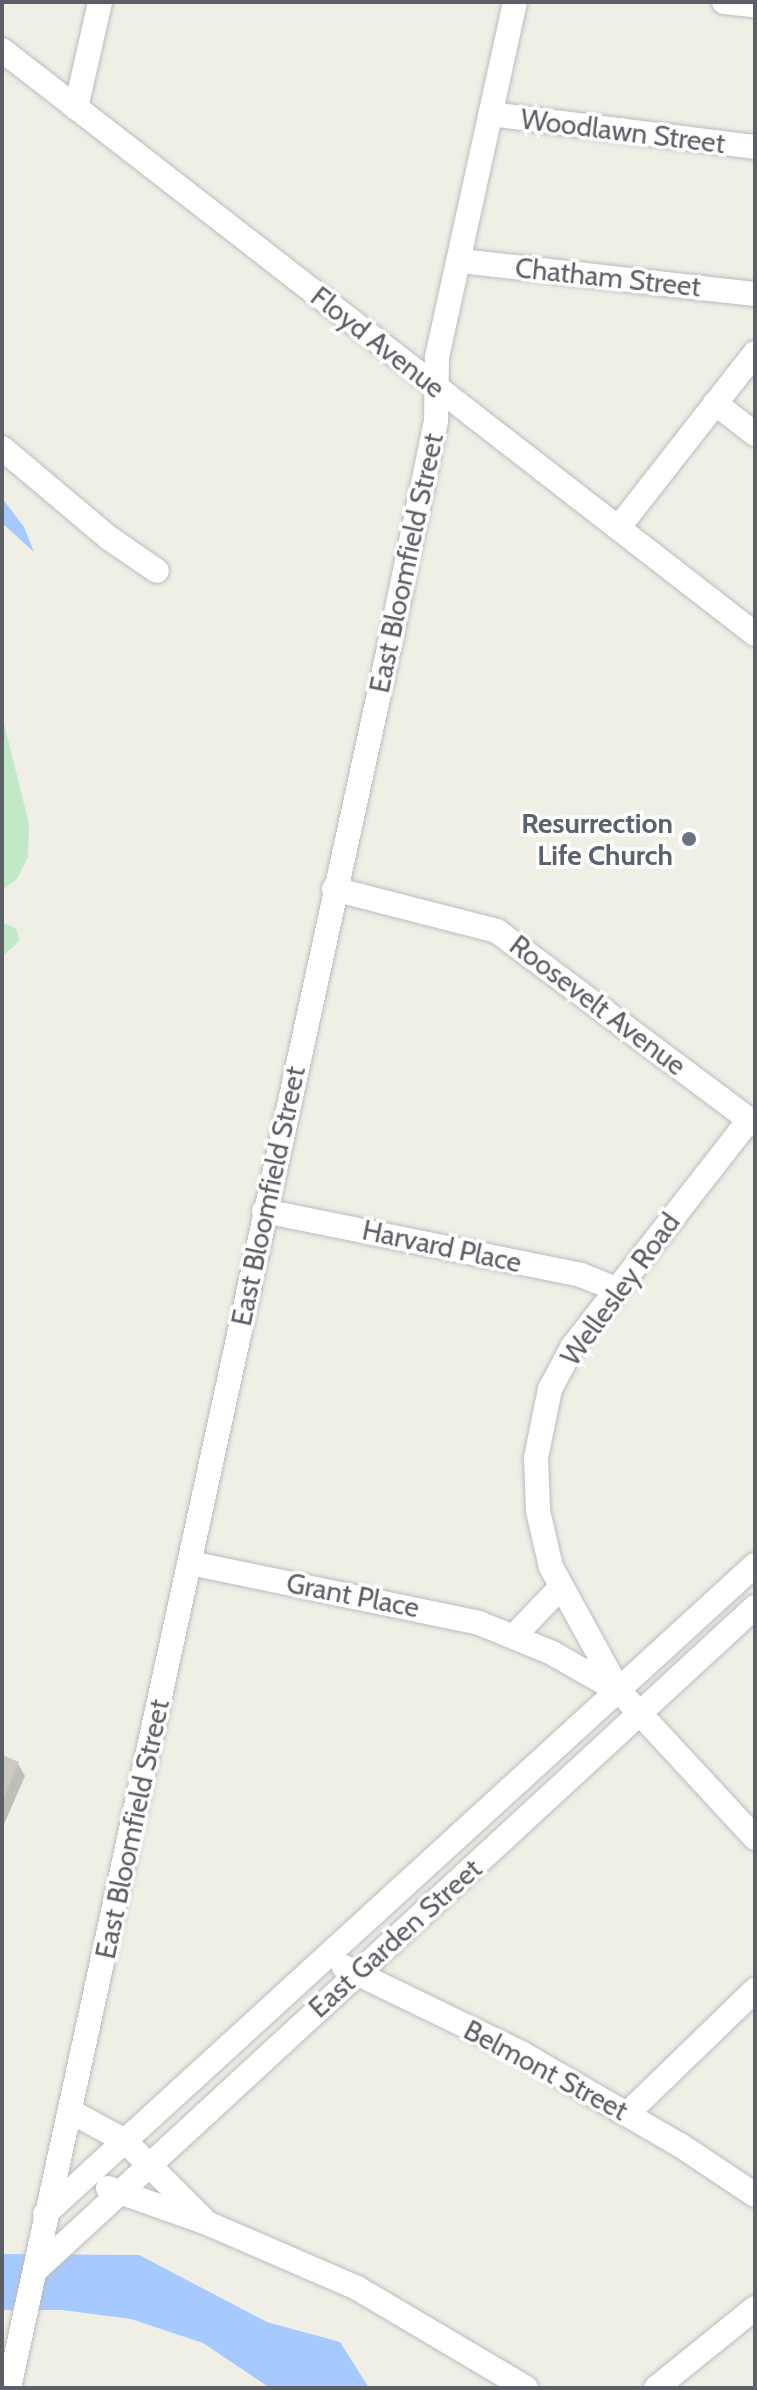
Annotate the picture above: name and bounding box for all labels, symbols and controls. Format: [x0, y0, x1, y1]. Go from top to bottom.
street label: Woodlawn Street [519, 102, 727, 160]
street label: Chatham Street [514, 251, 702, 303]
street label: Floyd Avenue [304, 279, 452, 405]
street label: East Bloomfield Street [362, 430, 450, 696]
place label: Resurrection Life Church [521, 806, 673, 872]
marker: Resurrection Life Church [680, 830, 698, 848]
street label: Roosevelt Avenue [503, 928, 693, 1082]
street label: East Bloomfield Street [224, 1063, 312, 1329]
street label: Wellesley Road [553, 1206, 687, 1372]
street label: Harvard Place [359, 1213, 525, 1279]
street label: Grant Place [284, 1566, 422, 1624]
street label: East Bloomfield Street [88, 1696, 176, 1962]
street label: East Garden Street [302, 1852, 488, 2024]
street label: Belmont Street [458, 2013, 634, 2127]

